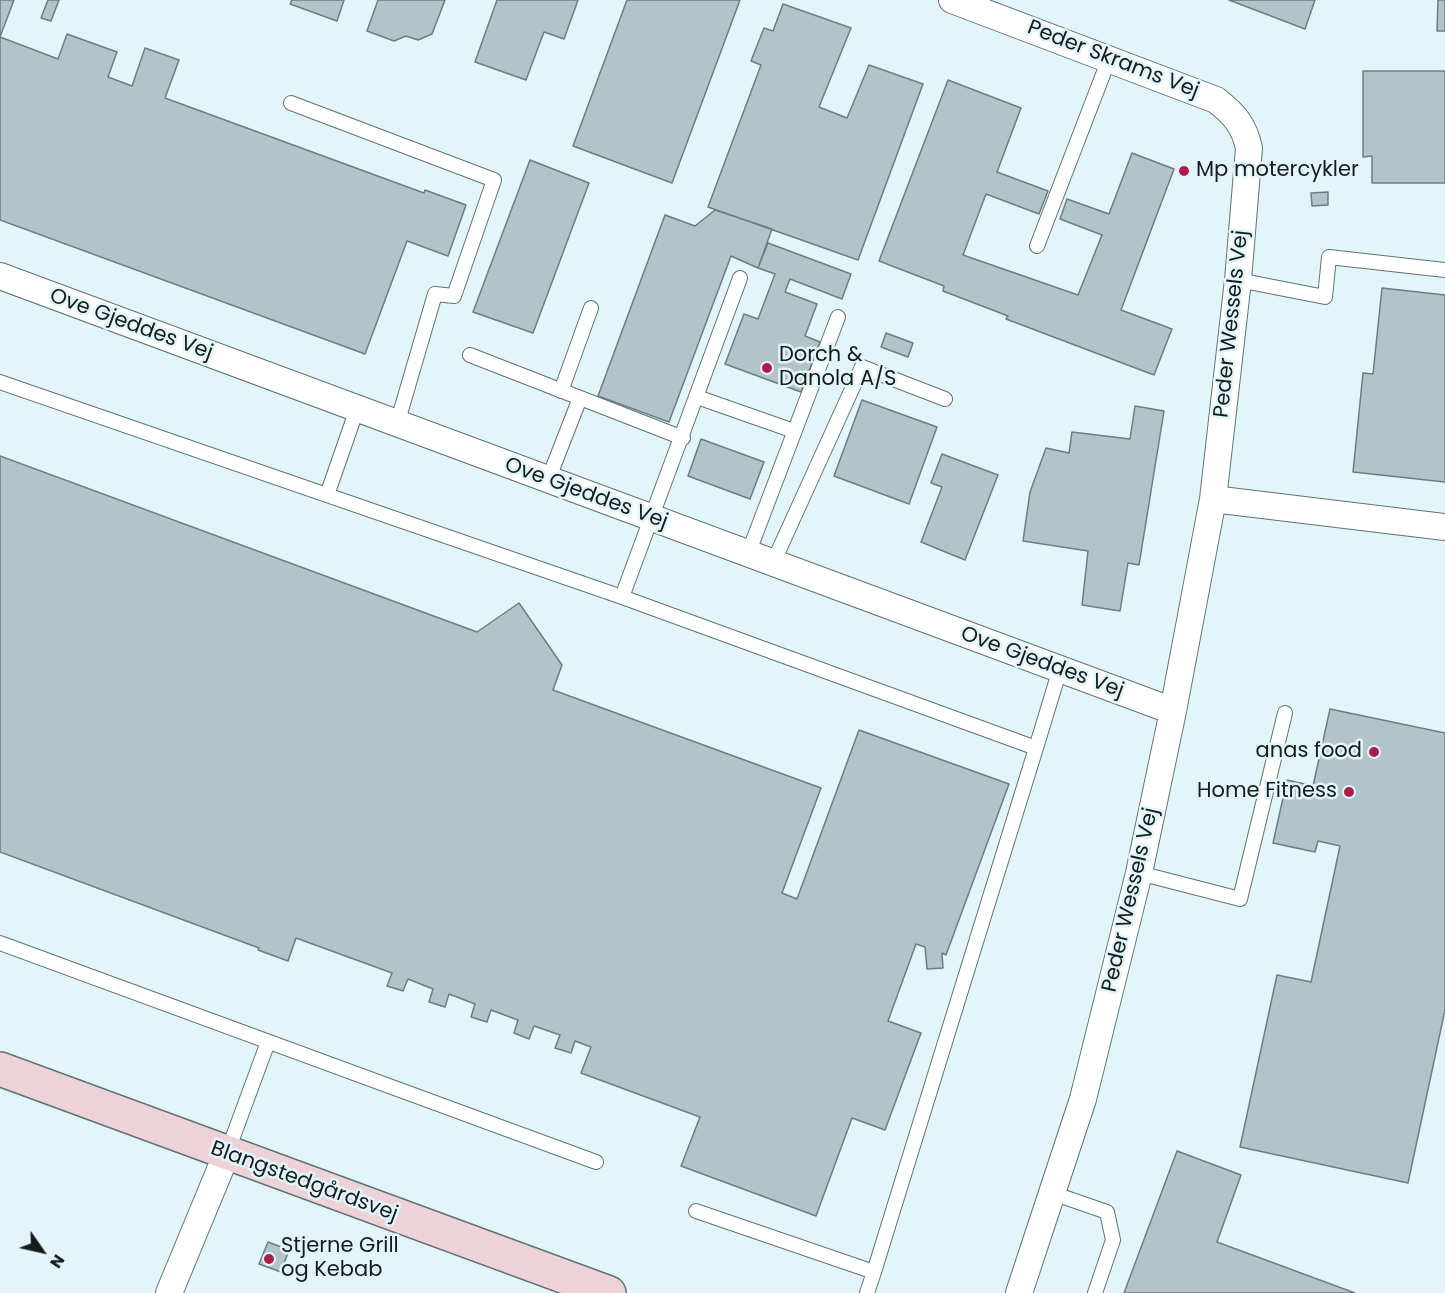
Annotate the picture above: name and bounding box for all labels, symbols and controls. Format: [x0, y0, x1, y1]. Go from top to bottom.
street label: Peder Skrams Vej [1024, 16, 1202, 104]
place label: Mp motercykler [1196, 158, 1359, 184]
marker: Mp motercykler [1177, 164, 1191, 178]
street label: Peder Wessels Vej [1210, 229, 1254, 419]
street label: Ove Gjeddes Vej [46, 284, 216, 366]
place label: Dorch & Danola A/S [779, 343, 896, 393]
marker: Dorch & Danola A/S [760, 361, 774, 375]
street label: Ove Gjeddes Vej [501, 453, 671, 535]
street label: Ove Gjeddes Vej [957, 622, 1127, 704]
place label: anas food [1256, 739, 1362, 765]
marker: anas food [1367, 745, 1381, 759]
place label: Home Fitness [1197, 779, 1337, 805]
marker: Home Fitness [1342, 785, 1356, 799]
street label: Peder Wessels Vej [1098, 805, 1164, 995]
street label: Blangstedgårdsvej [207, 1136, 401, 1228]
north arrow [12, 1221, 72, 1281]
place label: Stjerne Grill og Kebab [281, 1234, 399, 1284]
text: N [44, 1250, 70, 1273]
marker: Stjerne Grill og Kebab [262, 1252, 276, 1266]

